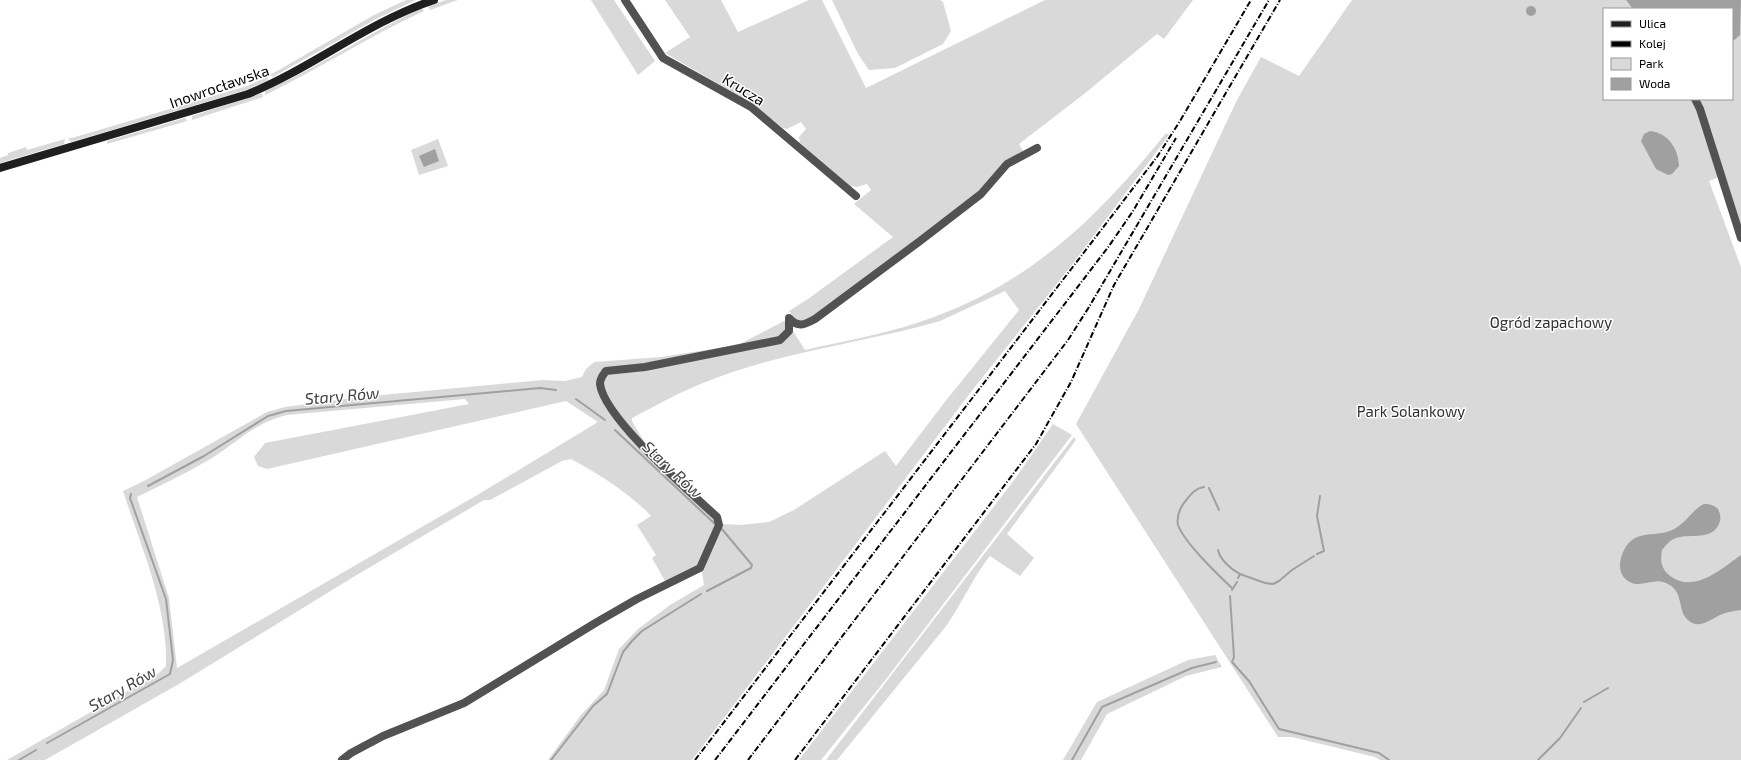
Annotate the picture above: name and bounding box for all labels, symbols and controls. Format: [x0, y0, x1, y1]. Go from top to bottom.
legend [1603, 8, 1733, 100]
text: Ulica [1639, 16, 1666, 30]
text: Kolej [1639, 36, 1666, 51]
text: Park [1639, 56, 1664, 70]
street label: Inowrocławska [167, 61, 271, 111]
street label: Krucza [719, 69, 769, 109]
text: Woda [1639, 76, 1670, 90]
park label: Ogród zapachowy [1490, 313, 1612, 331]
water label: Stary Rów [304, 382, 381, 409]
park label: Park Solankowy [1357, 402, 1465, 420]
water label: Stary Rów [638, 436, 707, 503]
water label: Stary Rów [85, 661, 160, 716]

